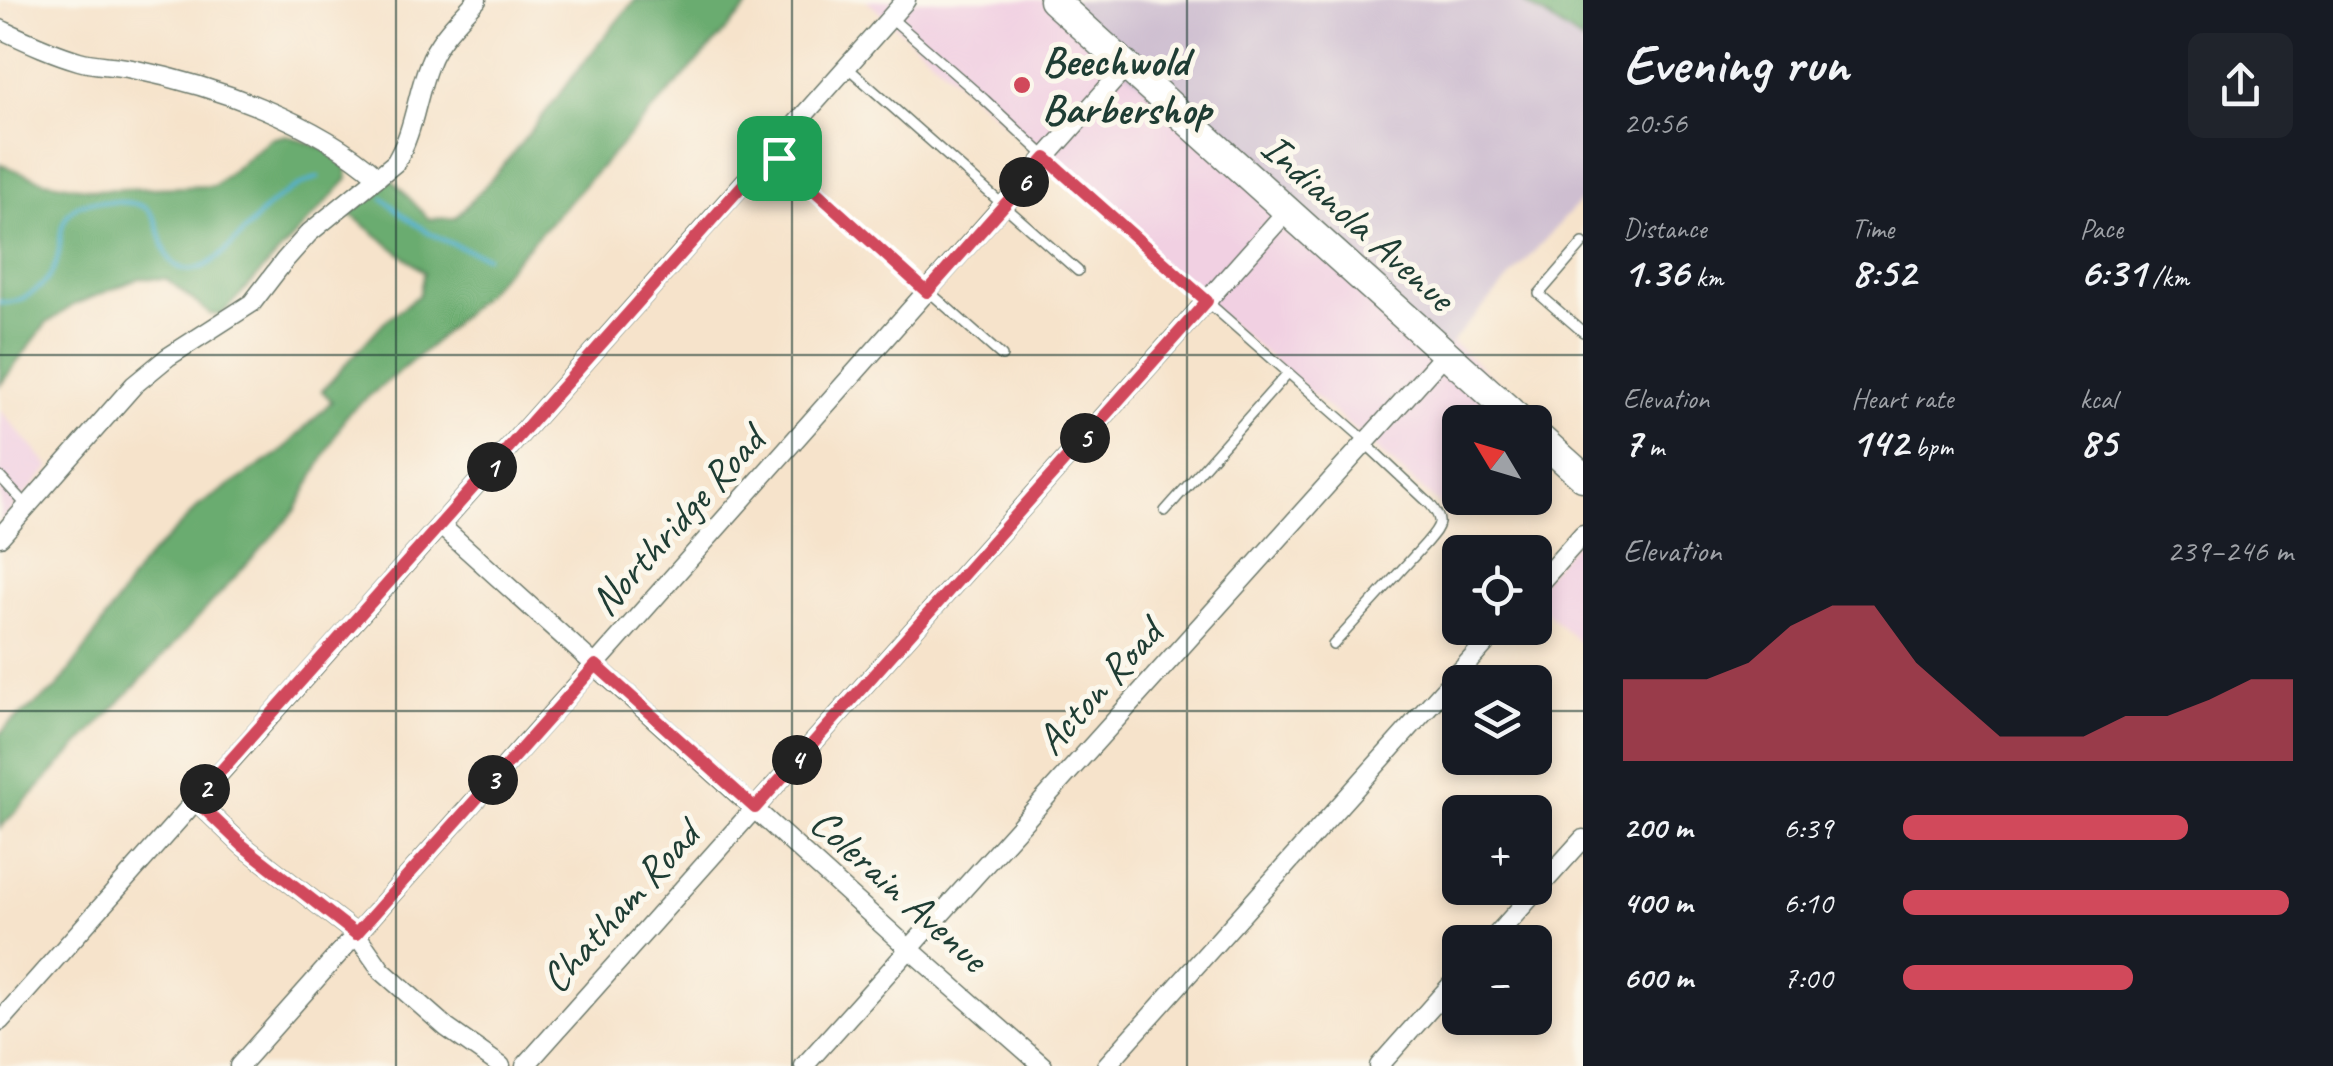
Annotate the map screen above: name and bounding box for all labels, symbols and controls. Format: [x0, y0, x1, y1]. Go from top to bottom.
text: Evening run [1623, 29, 1848, 99]
button: share [2188, 33, 2293, 138]
place label: Beechwold Barbershop [1042, 35, 1214, 136]
marker: Beechwold Barbershop [1011, 74, 1033, 96]
text: 20:56 [1623, 102, 1687, 143]
pin [737, 116, 822, 201]
street label: Indianola Avenue [1250, 121, 1468, 325]
icon: arrive [752, 131, 807, 186]
pin: 6 [999, 157, 1049, 207]
text: 6 [1017, 164, 1031, 199]
text: Distance [1623, 211, 1707, 246]
text: Time [1851, 211, 1894, 246]
text: Pace [2080, 211, 2123, 246]
text: 1.36 [1623, 246, 1689, 299]
text: 8:52 [1851, 246, 1916, 299]
text: 6:31 [2080, 246, 2146, 299]
text: km [1689, 259, 1723, 294]
text: /km [2146, 259, 2189, 294]
text: Elevation [1623, 381, 1709, 416]
text: Heart rate [1851, 381, 1953, 416]
text: kcal [2080, 381, 2117, 416]
north arrow [1442, 405, 1552, 515]
map controls [1442, 405, 1552, 1035]
street label: Northridge Road [578, 411, 780, 627]
pin: 5 [1060, 413, 1110, 463]
text: 7 [1623, 416, 1642, 469]
text: 142 [1851, 416, 1908, 469]
text: 85 [2080, 416, 2117, 469]
text: 5 [1079, 420, 1091, 455]
text: m [1642, 429, 1664, 464]
text: bpm [1908, 429, 1953, 464]
pin: 1 [467, 442, 517, 492]
text: 1 [486, 449, 498, 484]
text: Elevation [1623, 530, 1721, 571]
text: 239–246 m [2167, 530, 2293, 571]
button: locate [1442, 535, 1552, 645]
street label: Acton Road [1024, 603, 1178, 766]
button: layers [1442, 665, 1552, 775]
pin: 4 [772, 735, 822, 785]
text: 4 [791, 742, 803, 777]
pin: 3 [468, 755, 518, 805]
text: 3 [487, 762, 499, 797]
pin: 2 [180, 764, 230, 814]
text: 2 [199, 771, 211, 806]
button: + [1442, 795, 1552, 905]
street label: Colerain Avenue [799, 796, 1001, 986]
street label: Chatham Road [529, 805, 715, 1004]
text: 200 m [1623, 807, 1692, 848]
text: 6:39 [1783, 807, 1833, 848]
text: 400 m [1623, 882, 1692, 923]
text: 6:10 [1783, 882, 1833, 923]
button: − [1442, 925, 1552, 1035]
text: 600 m [1623, 957, 1693, 998]
text: 7:00 [1783, 957, 1833, 998]

